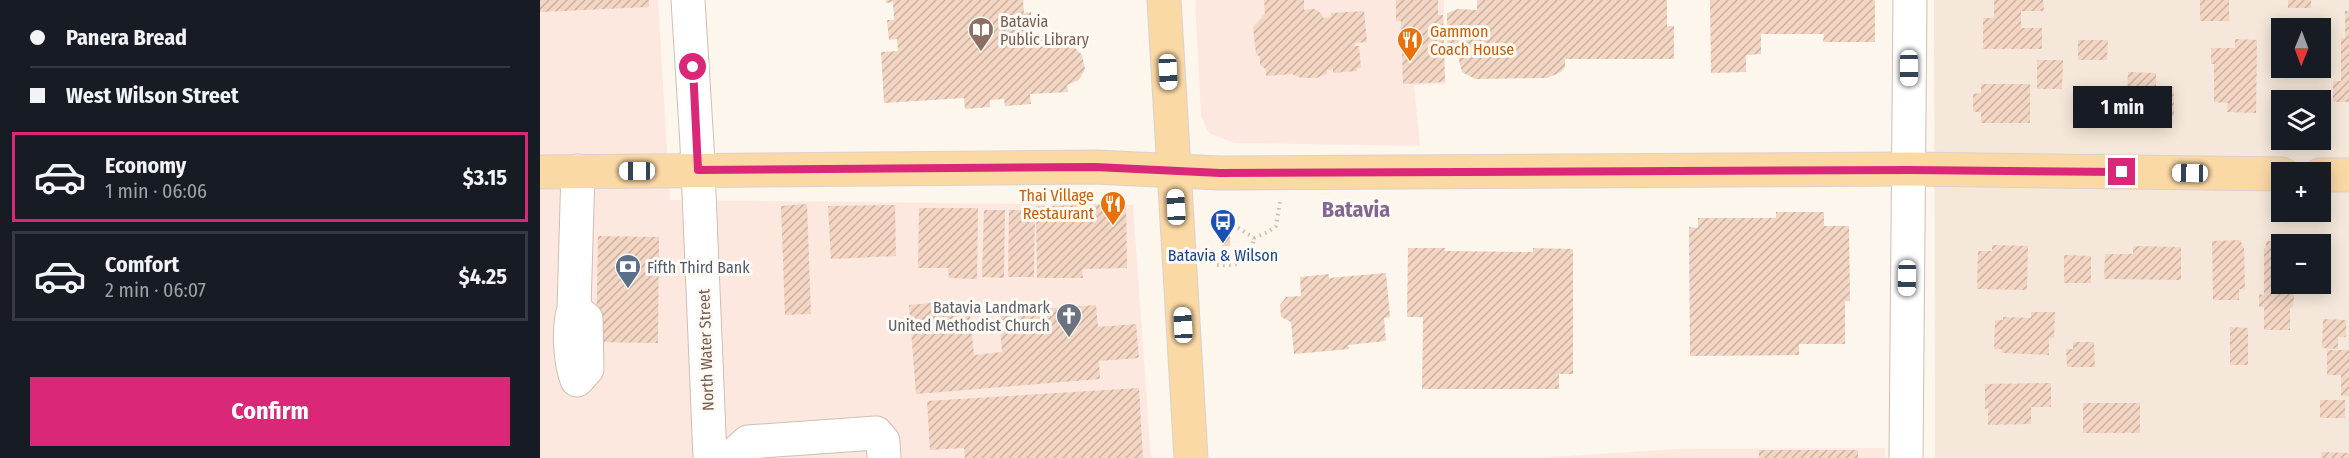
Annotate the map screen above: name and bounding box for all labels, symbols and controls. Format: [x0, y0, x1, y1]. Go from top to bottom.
place label: Batavia Public Library [1000, 12, 1090, 49]
library icon: Batavia Public Library [966, 15, 996, 53]
north arrow [2271, 18, 2331, 78]
map controls [2271, 18, 2331, 294]
place label: Gammon Coach House [1430, 22, 1514, 59]
text: Panera Bread [66, 24, 187, 51]
restaurant icon: Gammon Coach House [1395, 25, 1425, 63]
car [1900, 50, 1918, 86]
route start [679, 53, 706, 80]
car [1158, 54, 1178, 90]
text: West Wilson Street [66, 82, 239, 109]
callout: 1 min [2072, 85, 2172, 127]
button: layers [2271, 90, 2331, 150]
text: 1 min [2101, 95, 2144, 119]
icon: car [33, 150, 87, 204]
text: Economy [105, 152, 186, 179]
route end [2108, 158, 2135, 185]
car [619, 162, 655, 180]
button: + [2271, 162, 2331, 222]
text: $3.15 [463, 164, 507, 191]
car [2172, 164, 2208, 182]
text: 1 min · 06:06 [105, 179, 207, 203]
place label: Thai Village Restaurant [1019, 186, 1095, 223]
restaurant icon: Thai Village Restaurant [1098, 189, 1128, 227]
car [1166, 189, 1186, 225]
district label: Batavia [1322, 196, 1390, 223]
bus stop icon: Batavia & Wilson [1208, 207, 1238, 245]
button: − [2271, 234, 2331, 294]
place label: Batavia & Wilson [1168, 246, 1278, 265]
icon: car [33, 249, 87, 303]
text: Comfort [105, 251, 179, 278]
bank icon: Fifth Third Bank [613, 252, 643, 290]
place label: Fifth Third Bank [647, 258, 750, 277]
car [1898, 260, 1916, 296]
text: $4.25 [459, 263, 507, 290]
text: 2 min · 06:07 [105, 278, 206, 302]
street label: North Water Street [694, 288, 718, 411]
place label: Batavia Landmark United Methodist Church [888, 298, 1051, 335]
church icon: Batavia Landmark United Methodist Church [1054, 301, 1084, 339]
car [1173, 307, 1193, 343]
button: Confirm [30, 377, 510, 446]

